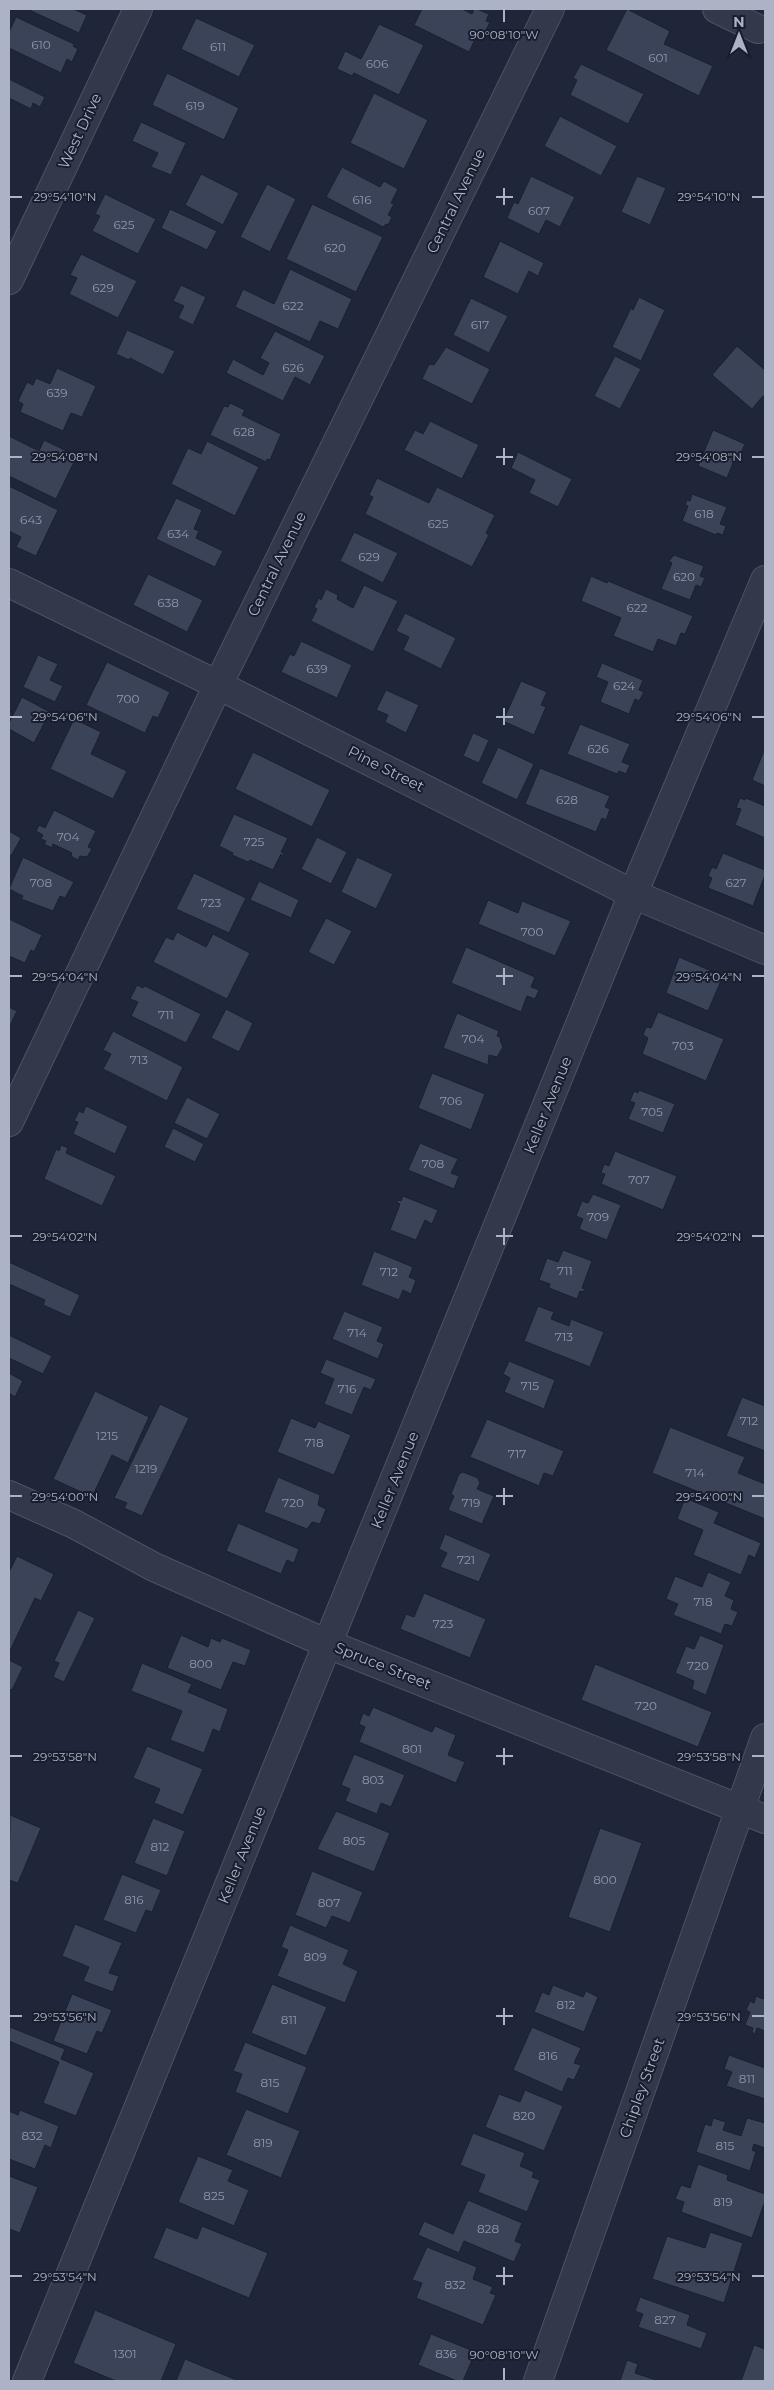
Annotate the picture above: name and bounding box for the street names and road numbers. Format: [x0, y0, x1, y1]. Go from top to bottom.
street label: West Drive [54, 90, 105, 172]
street label: Central Avenue [422, 145, 489, 256]
street label: Central Avenue [243, 508, 310, 619]
street label: Pine Street [345, 741, 428, 796]
street label: Keller Avenue [519, 1053, 576, 1156]
street label: Keller Avenue [366, 1428, 423, 1531]
street label: Spruce Street [332, 1638, 434, 1693]
street label: Keller Avenue [213, 1803, 270, 1906]
street label: Chipley Street [615, 2035, 668, 2141]

